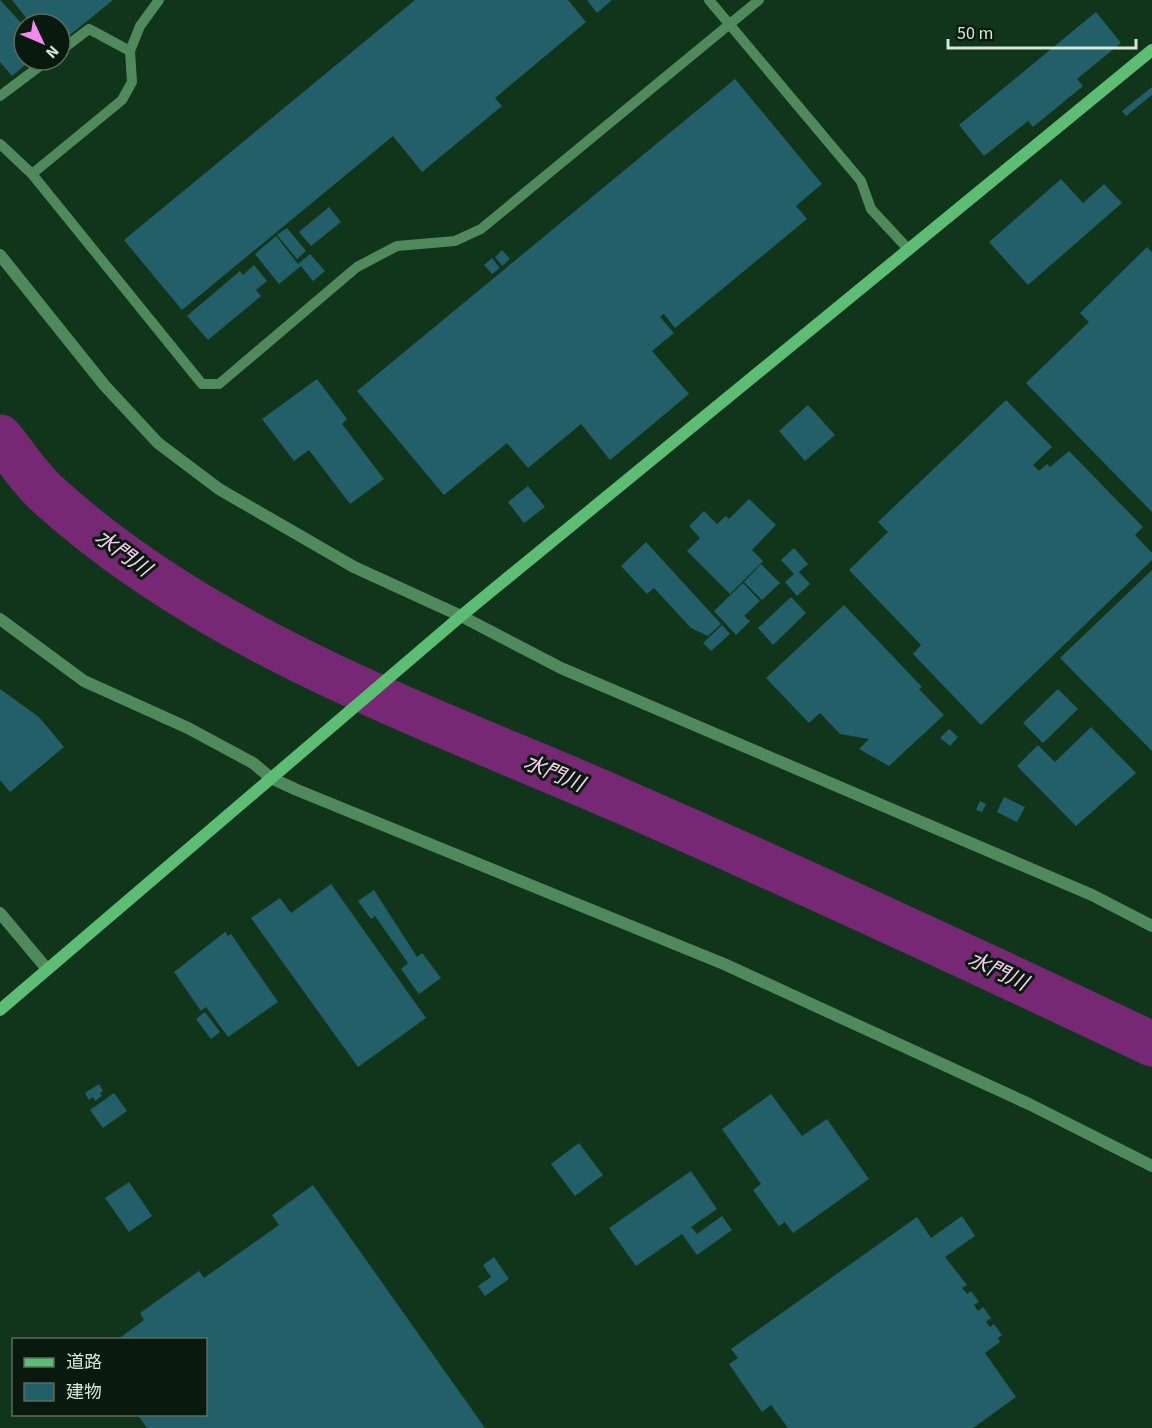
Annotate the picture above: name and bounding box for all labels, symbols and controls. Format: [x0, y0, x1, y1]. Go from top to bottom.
north arrow [12, 12, 72, 72]
scale bar [948, 12, 1136, 50]
text: 50 m [957, 21, 993, 46]
text: N [40, 40, 64, 63]
water label: 水門川 [89, 522, 159, 585]
water label: 水門川 [519, 747, 591, 800]
water label: 水門川 [963, 944, 1035, 999]
legend [12, 1338, 207, 1416]
text: 道路 [66, 1350, 102, 1375]
text: 建物 [66, 1380, 102, 1405]

